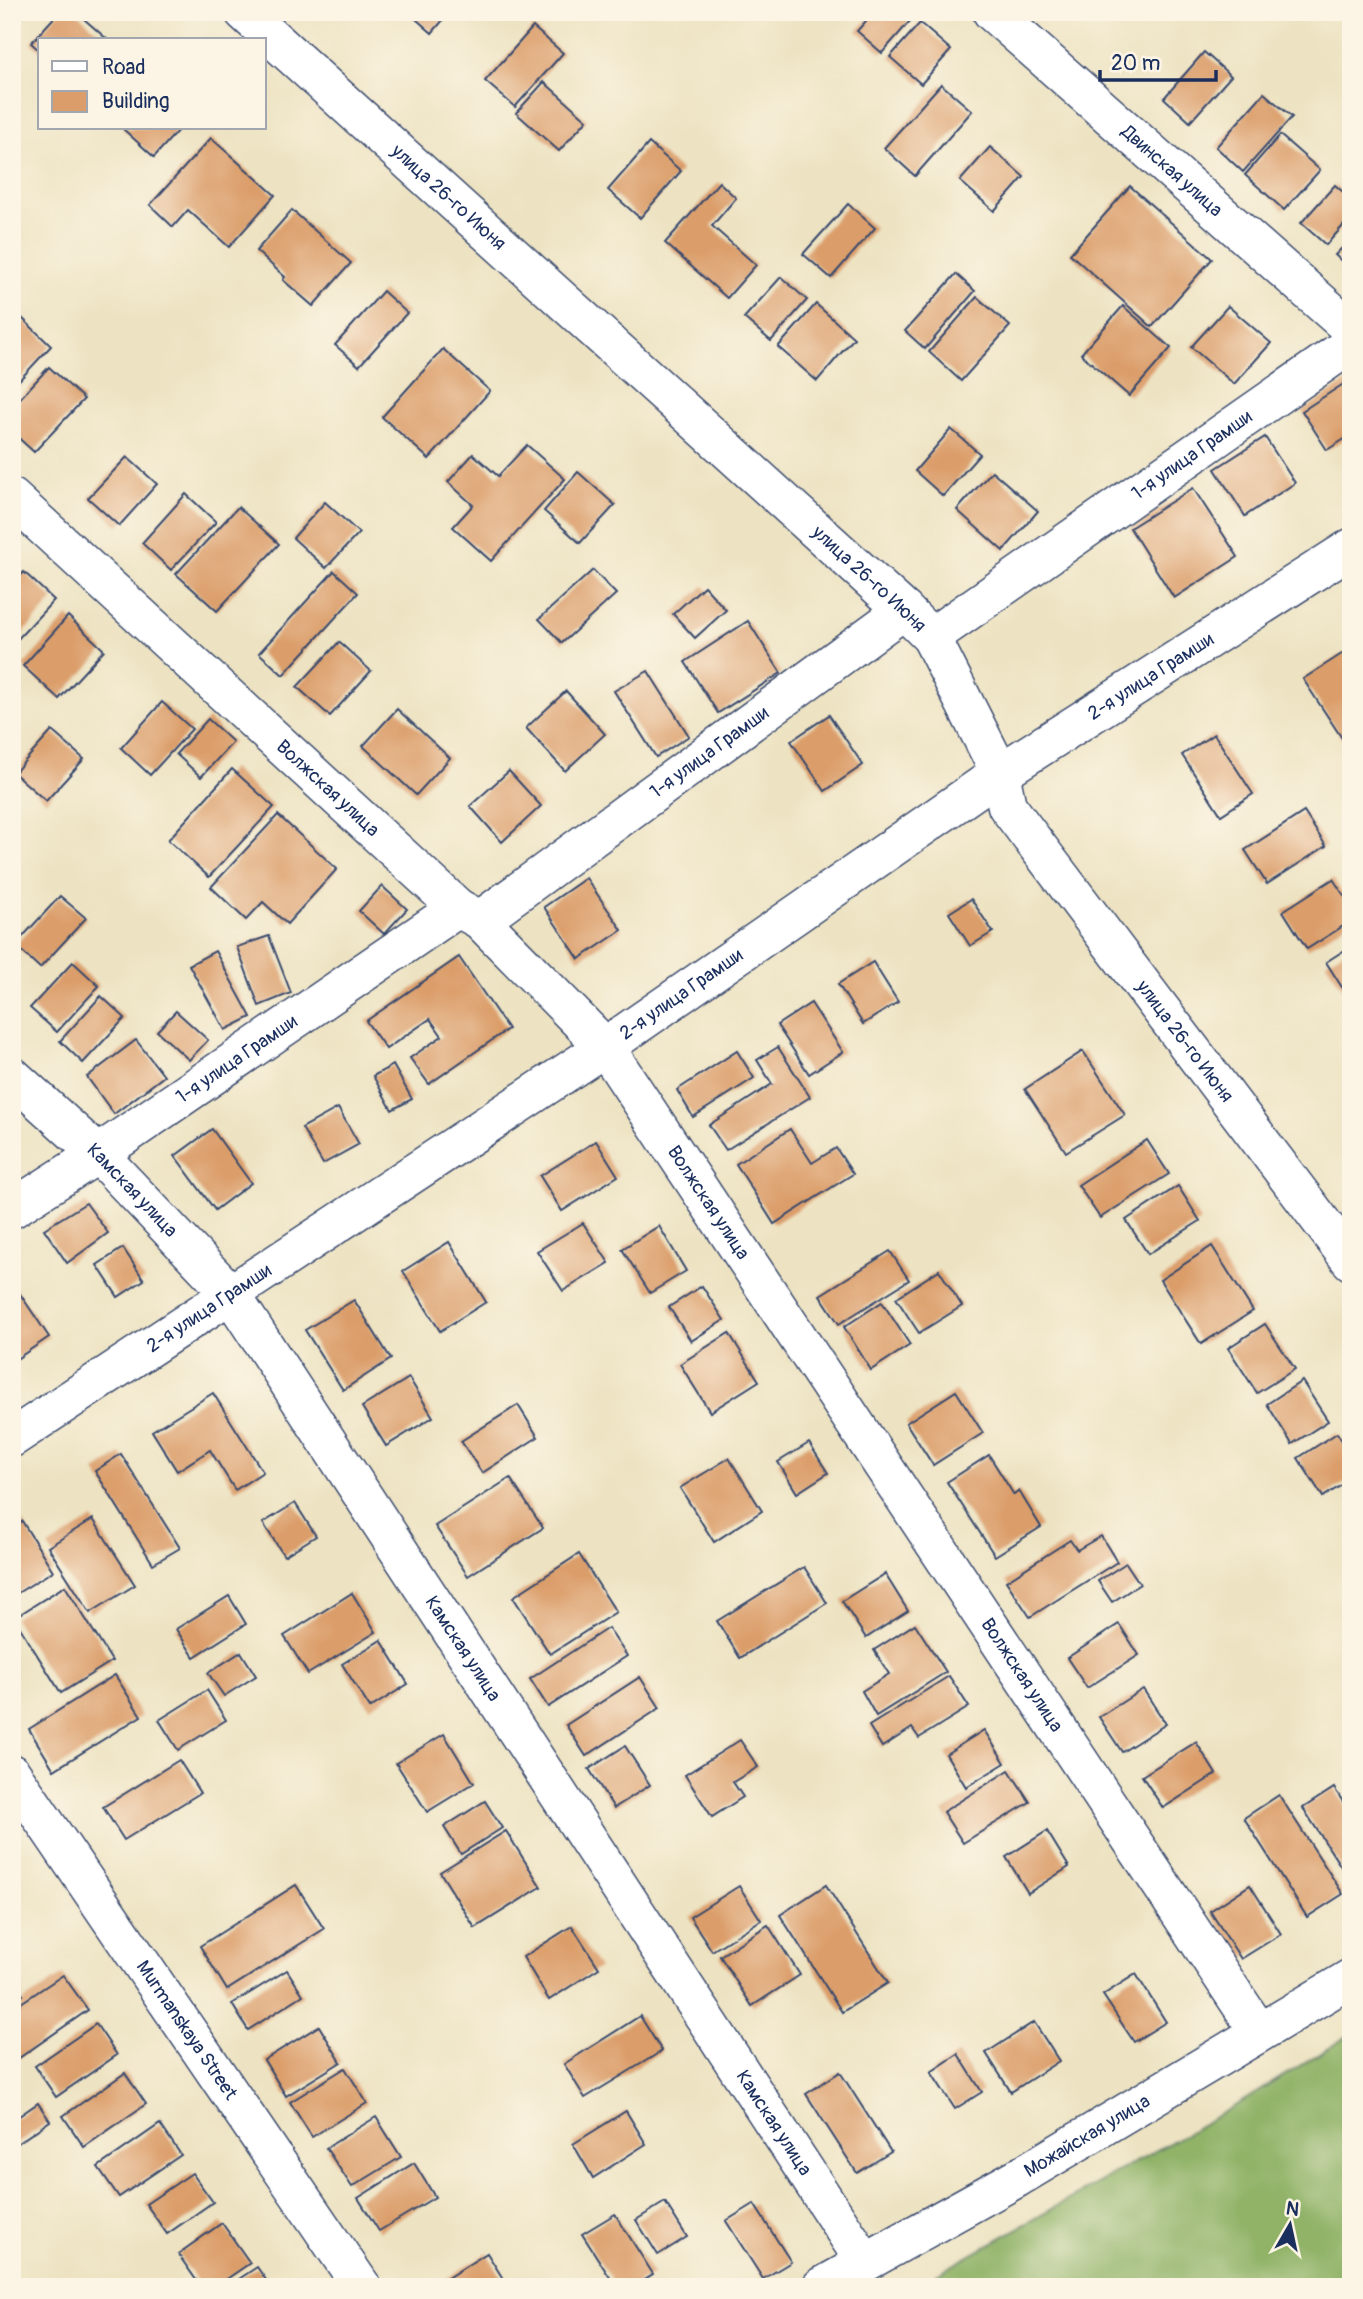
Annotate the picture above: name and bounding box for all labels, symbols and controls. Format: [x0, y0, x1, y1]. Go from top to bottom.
legend [38, 38, 266, 130]
scale bar [1100, 38, 1216, 82]
text: 20 m [1111, 50, 1160, 77]
text: Road [102, 54, 146, 81]
text: Building [102, 88, 169, 115]
street label: Двинская улица [1115, 119, 1228, 222]
street label: улица 26-го Июня [385, 138, 511, 256]
street label: 1-я улица Грамши [1127, 404, 1257, 505]
street label: улица 26-го Июня [806, 520, 931, 637]
street label: 2-я улица Грамши [1083, 627, 1218, 726]
street label: 1-я улица Грамши [645, 701, 774, 804]
street label: Волжская улица [271, 735, 385, 842]
street label: 2-я улица Грамши [615, 943, 748, 1045]
street label: улица 26-го Июня [1130, 975, 1239, 1107]
street label: 1-я улица Грамши [171, 1009, 302, 1109]
street label: Камская улица [82, 1138, 183, 1242]
street label: Волжская улица [662, 1141, 755, 1264]
street label: 2-я улица Грамши [142, 1258, 276, 1358]
street label: Камская улица [420, 1591, 506, 1706]
street label: Волжская улица [976, 1614, 1069, 1737]
street label: Murmanskaya Street [131, 1956, 243, 2105]
street label: Камская улица [731, 2066, 817, 2180]
street label: Можайская улица [1020, 2089, 1155, 2183]
north arrow [1254, 2190, 1324, 2260]
text: N [1284, 2196, 1301, 2222]

